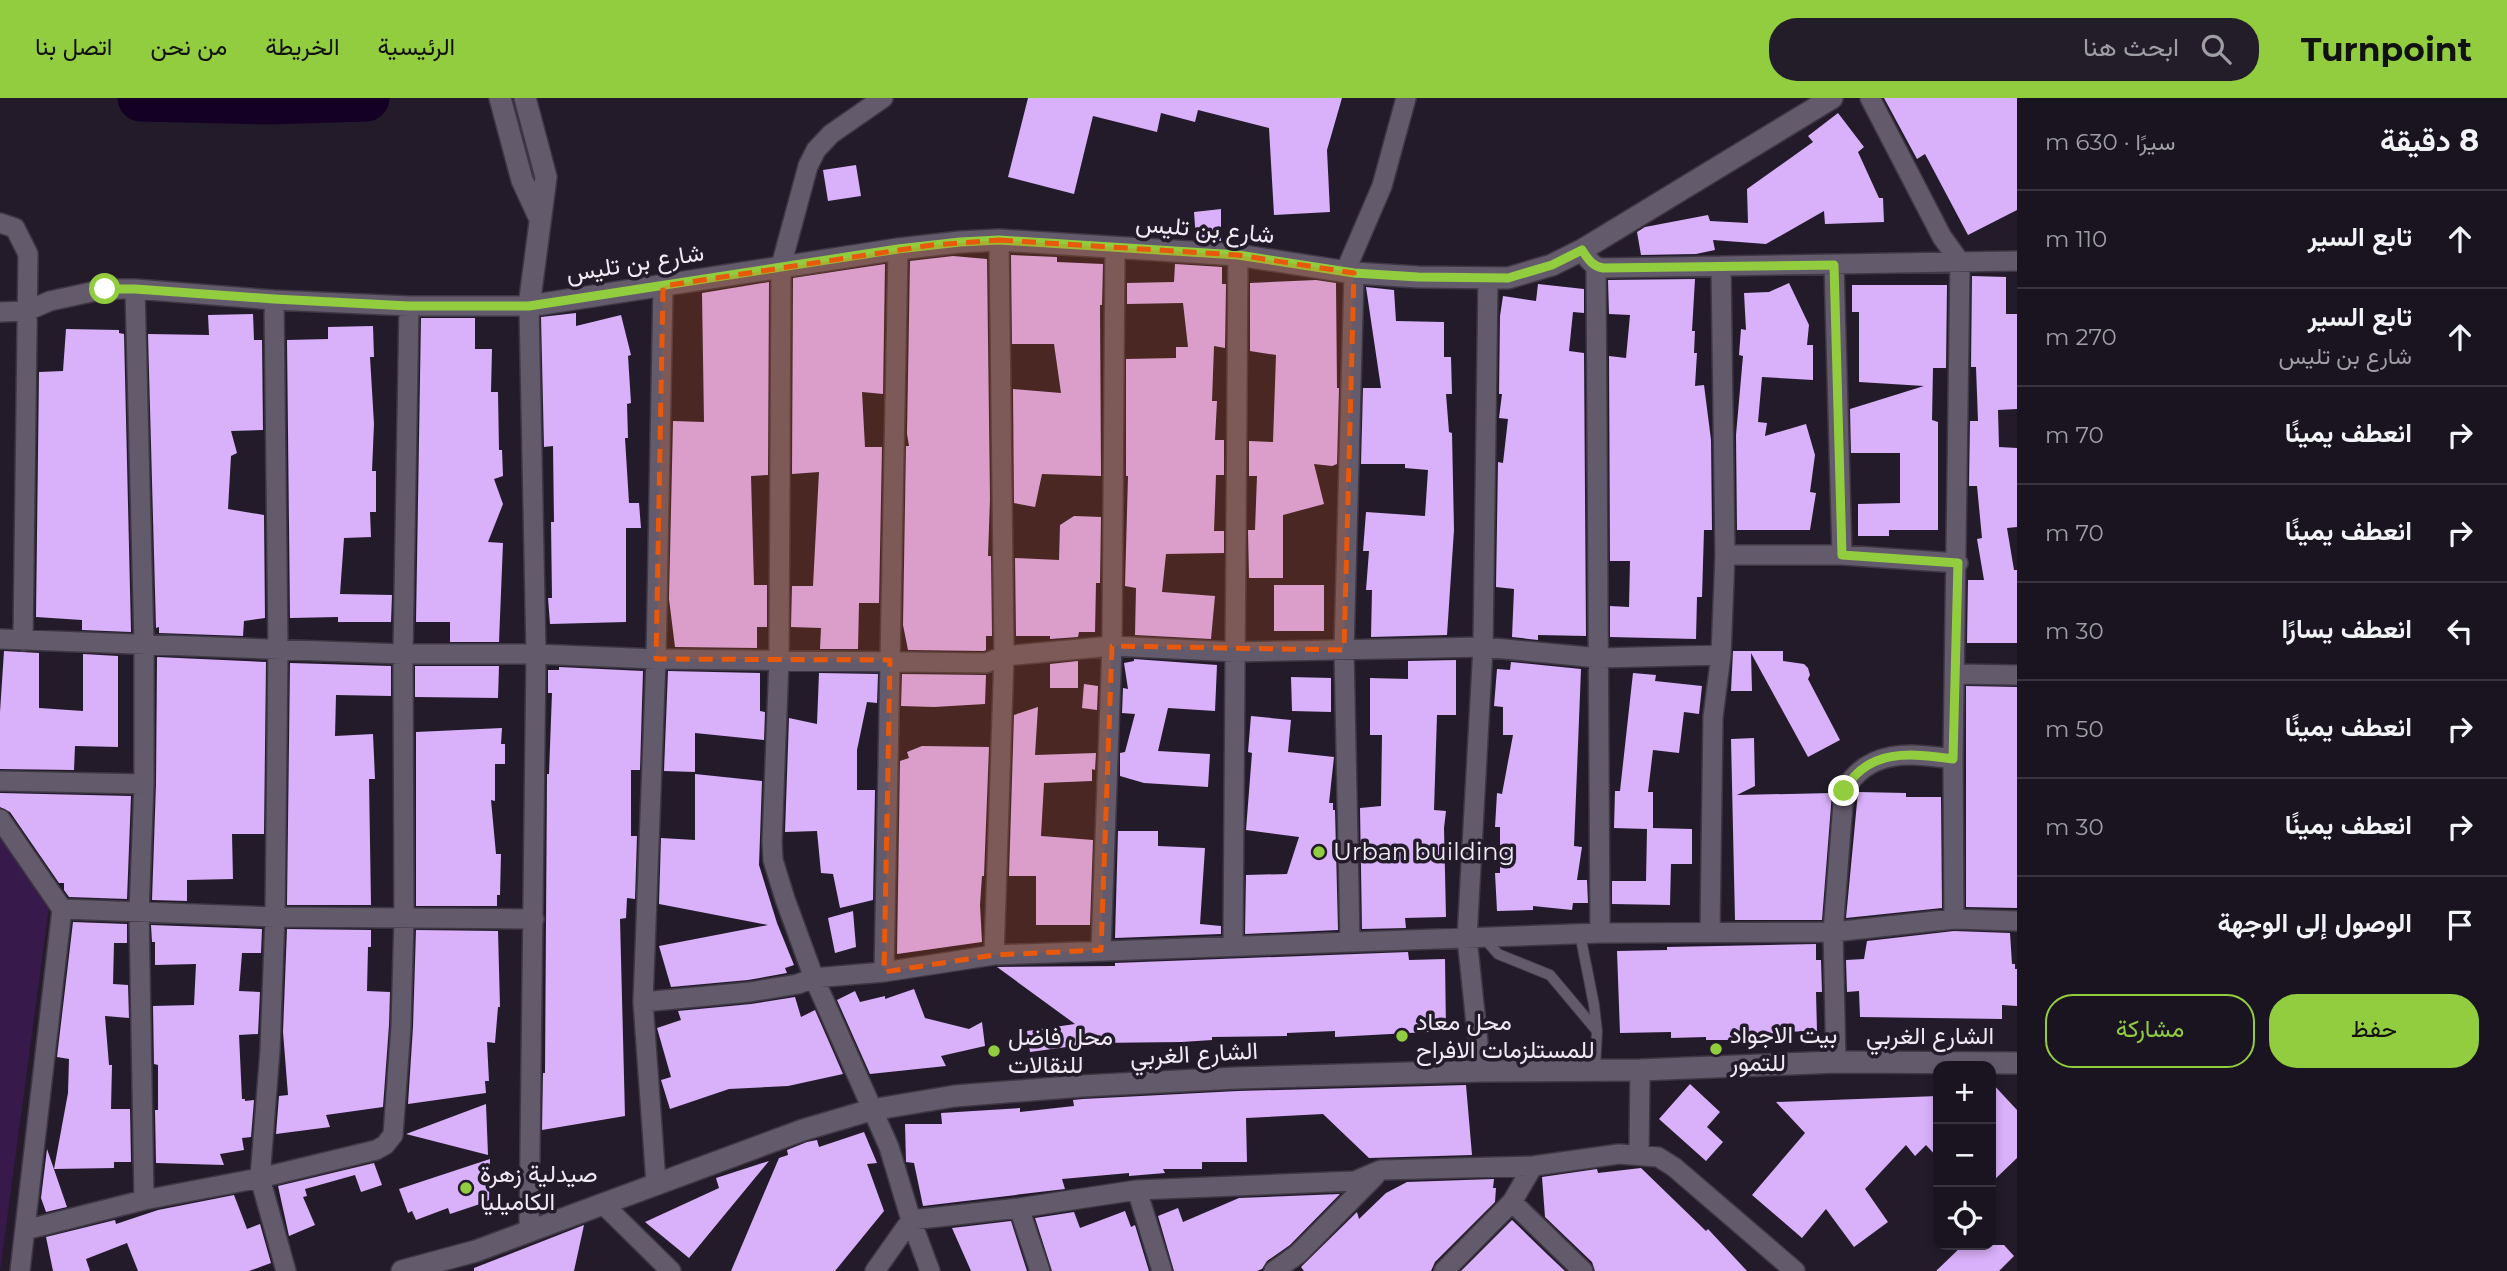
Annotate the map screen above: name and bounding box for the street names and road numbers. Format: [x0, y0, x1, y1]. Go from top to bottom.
street label: شارع بن تليس [1134, 208, 1276, 251]
street label: شارع بن تليس [564, 237, 706, 290]
street label: الشارع الغربي [1866, 1021, 1994, 1055]
street label: الشارع الغربي [1129, 1036, 1259, 1076]

